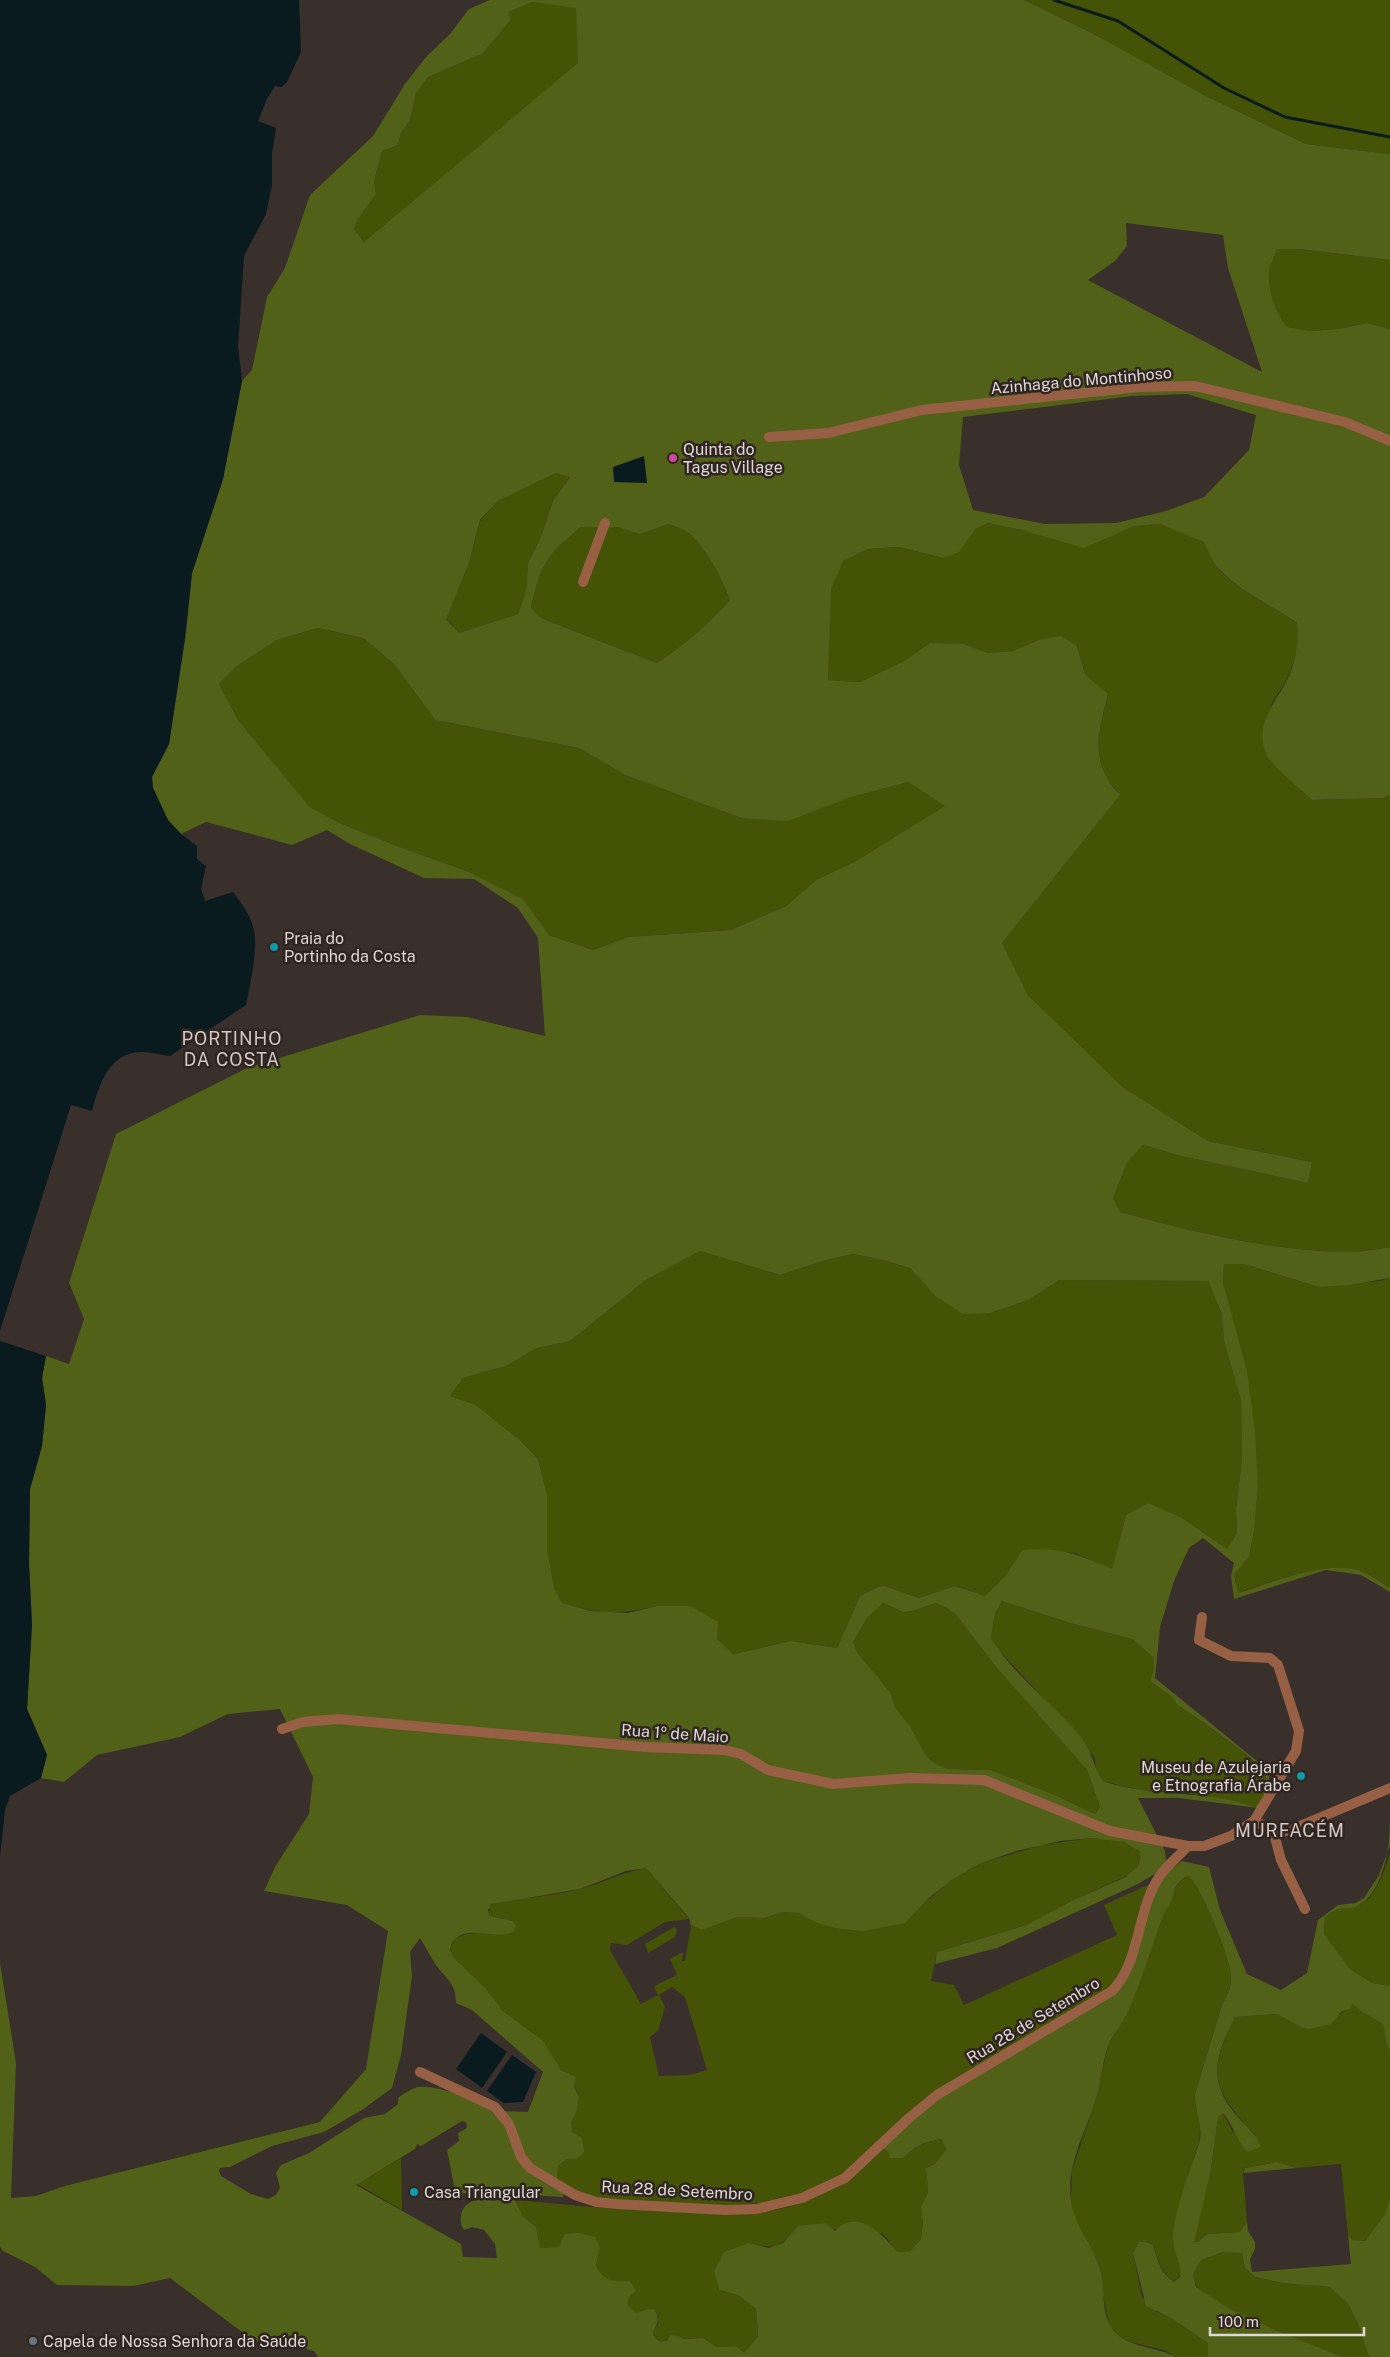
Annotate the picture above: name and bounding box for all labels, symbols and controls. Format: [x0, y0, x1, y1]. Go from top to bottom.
street label: Azinhaga do Montinhoso [990, 363, 1173, 398]
place label: Quinta do Tagus Village [683, 440, 783, 477]
marker: Quinta do Tagus Village [667, 452, 679, 464]
place label: Praia do Portinho da Costa [284, 929, 416, 966]
marker: Praia do Portinho da Costa [268, 941, 280, 953]
district label: PORTINHO DA COSTA [181, 1028, 283, 1070]
street label: Rua 1º de Maio [621, 1720, 729, 1747]
place label: Museu de Azulejaria e Etnografia Árabe [1141, 1758, 1291, 1795]
marker: Museu de Azulejaria e Etnografia Árabe [1295, 1770, 1307, 1782]
district label: MURFACÉM [1235, 1819, 1345, 1841]
street label: Rua 28 de Setembro [963, 1973, 1103, 2068]
street label: Rua 28 de Setembro [601, 2177, 753, 2204]
place label: Casa Triangular [424, 2183, 541, 2202]
marker: Casa Triangular [408, 2186, 420, 2198]
scale bar [1210, 2304, 1364, 2336]
text: 100 m [1218, 2313, 1259, 2330]
place label: Capela de Nossa Senhora da Saúde [43, 2332, 306, 2351]
marker: Capela de Nossa Senhora da Saúde [27, 2335, 39, 2347]

